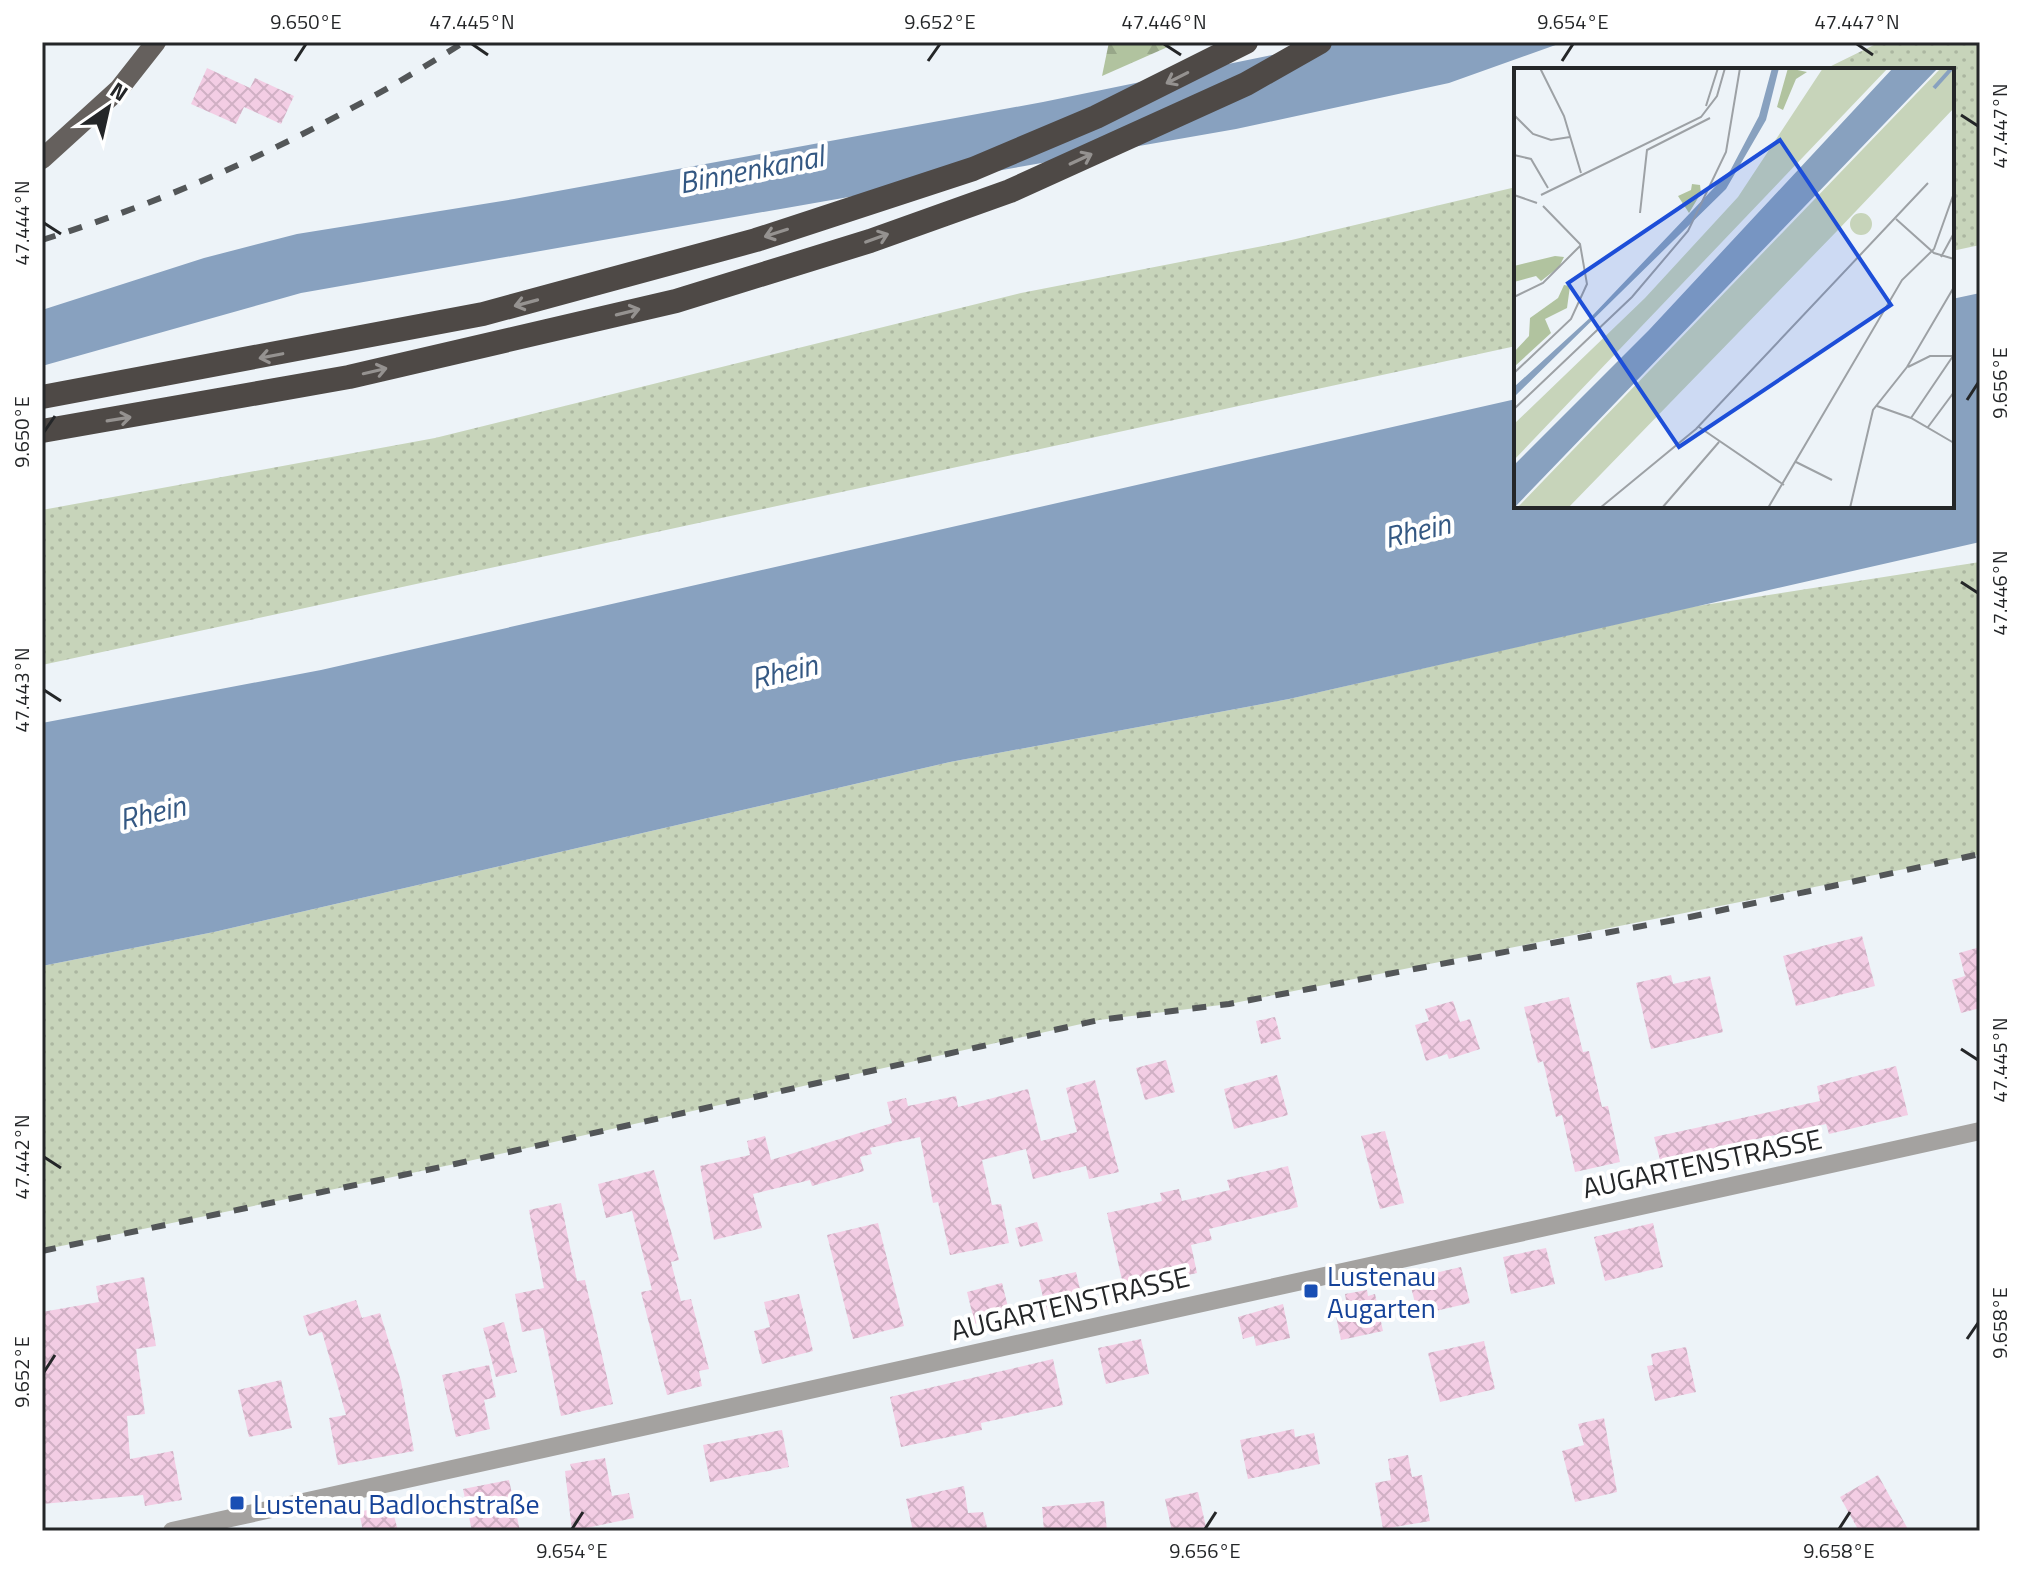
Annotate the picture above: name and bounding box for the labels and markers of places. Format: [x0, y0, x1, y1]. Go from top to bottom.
place label: Lustenau Augarten [1327, 1254, 1436, 1329]
marker: Lustenau Augarten [1302, 1282, 1320, 1300]
place label: Lustenau Badlochstraße [253, 1482, 540, 1525]
marker: Lustenau Badlochstraße [228, 1494, 246, 1512]

